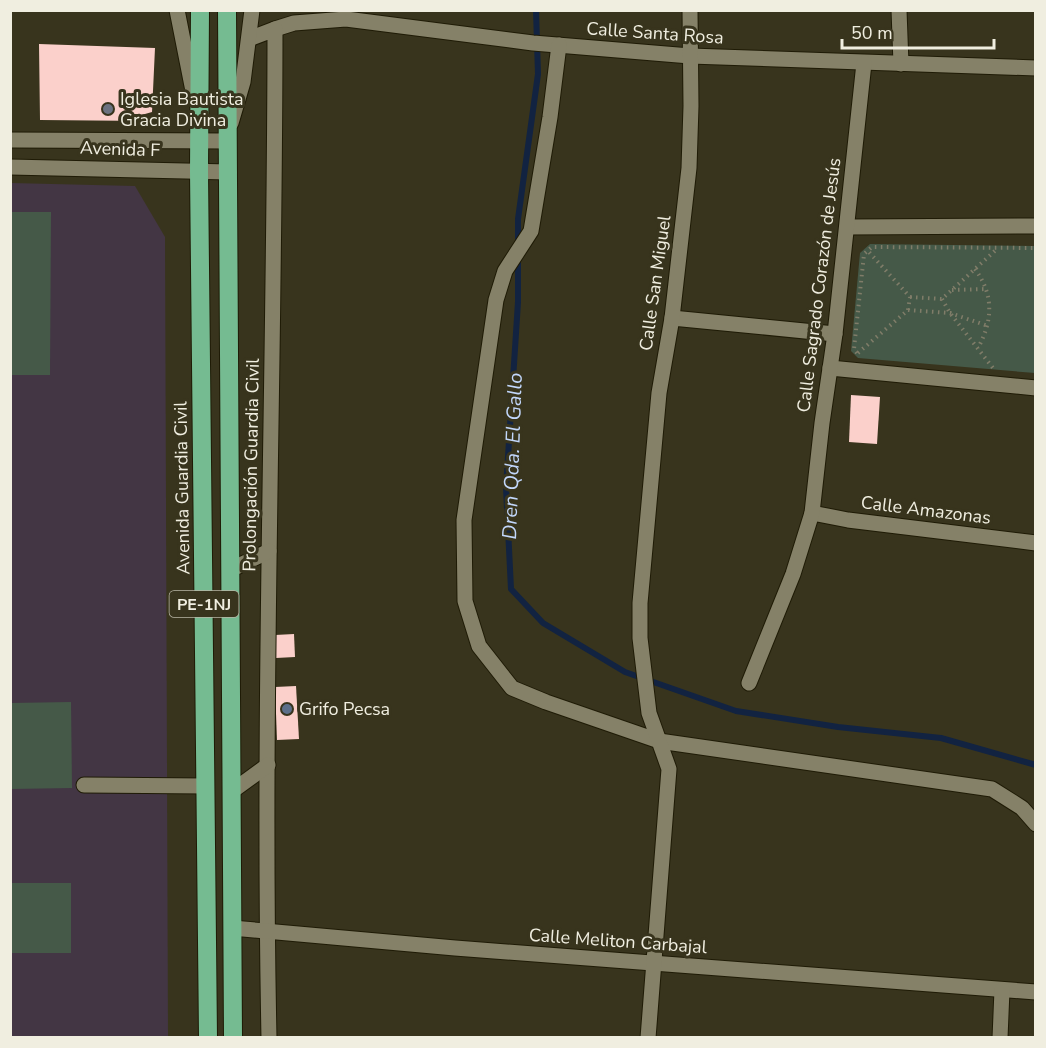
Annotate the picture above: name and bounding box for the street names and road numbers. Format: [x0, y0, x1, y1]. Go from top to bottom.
street label: Calle Santa Rosa [586, 16, 724, 50]
street label: Avenida F [79, 136, 161, 162]
street label: Calle Sagrado Corazón de Jesús [791, 156, 847, 414]
street label: Calle San Miguel [634, 213, 676, 352]
street label: Prolongación Guardia Civil [237, 357, 265, 572]
street label: Avenida Guardia Civil [168, 400, 196, 575]
street label: Calle Amazonas [860, 490, 992, 530]
road number: PE-1NJ [170, 591, 238, 617]
street label: Calle Meliton Carbajal [528, 923, 709, 959]

